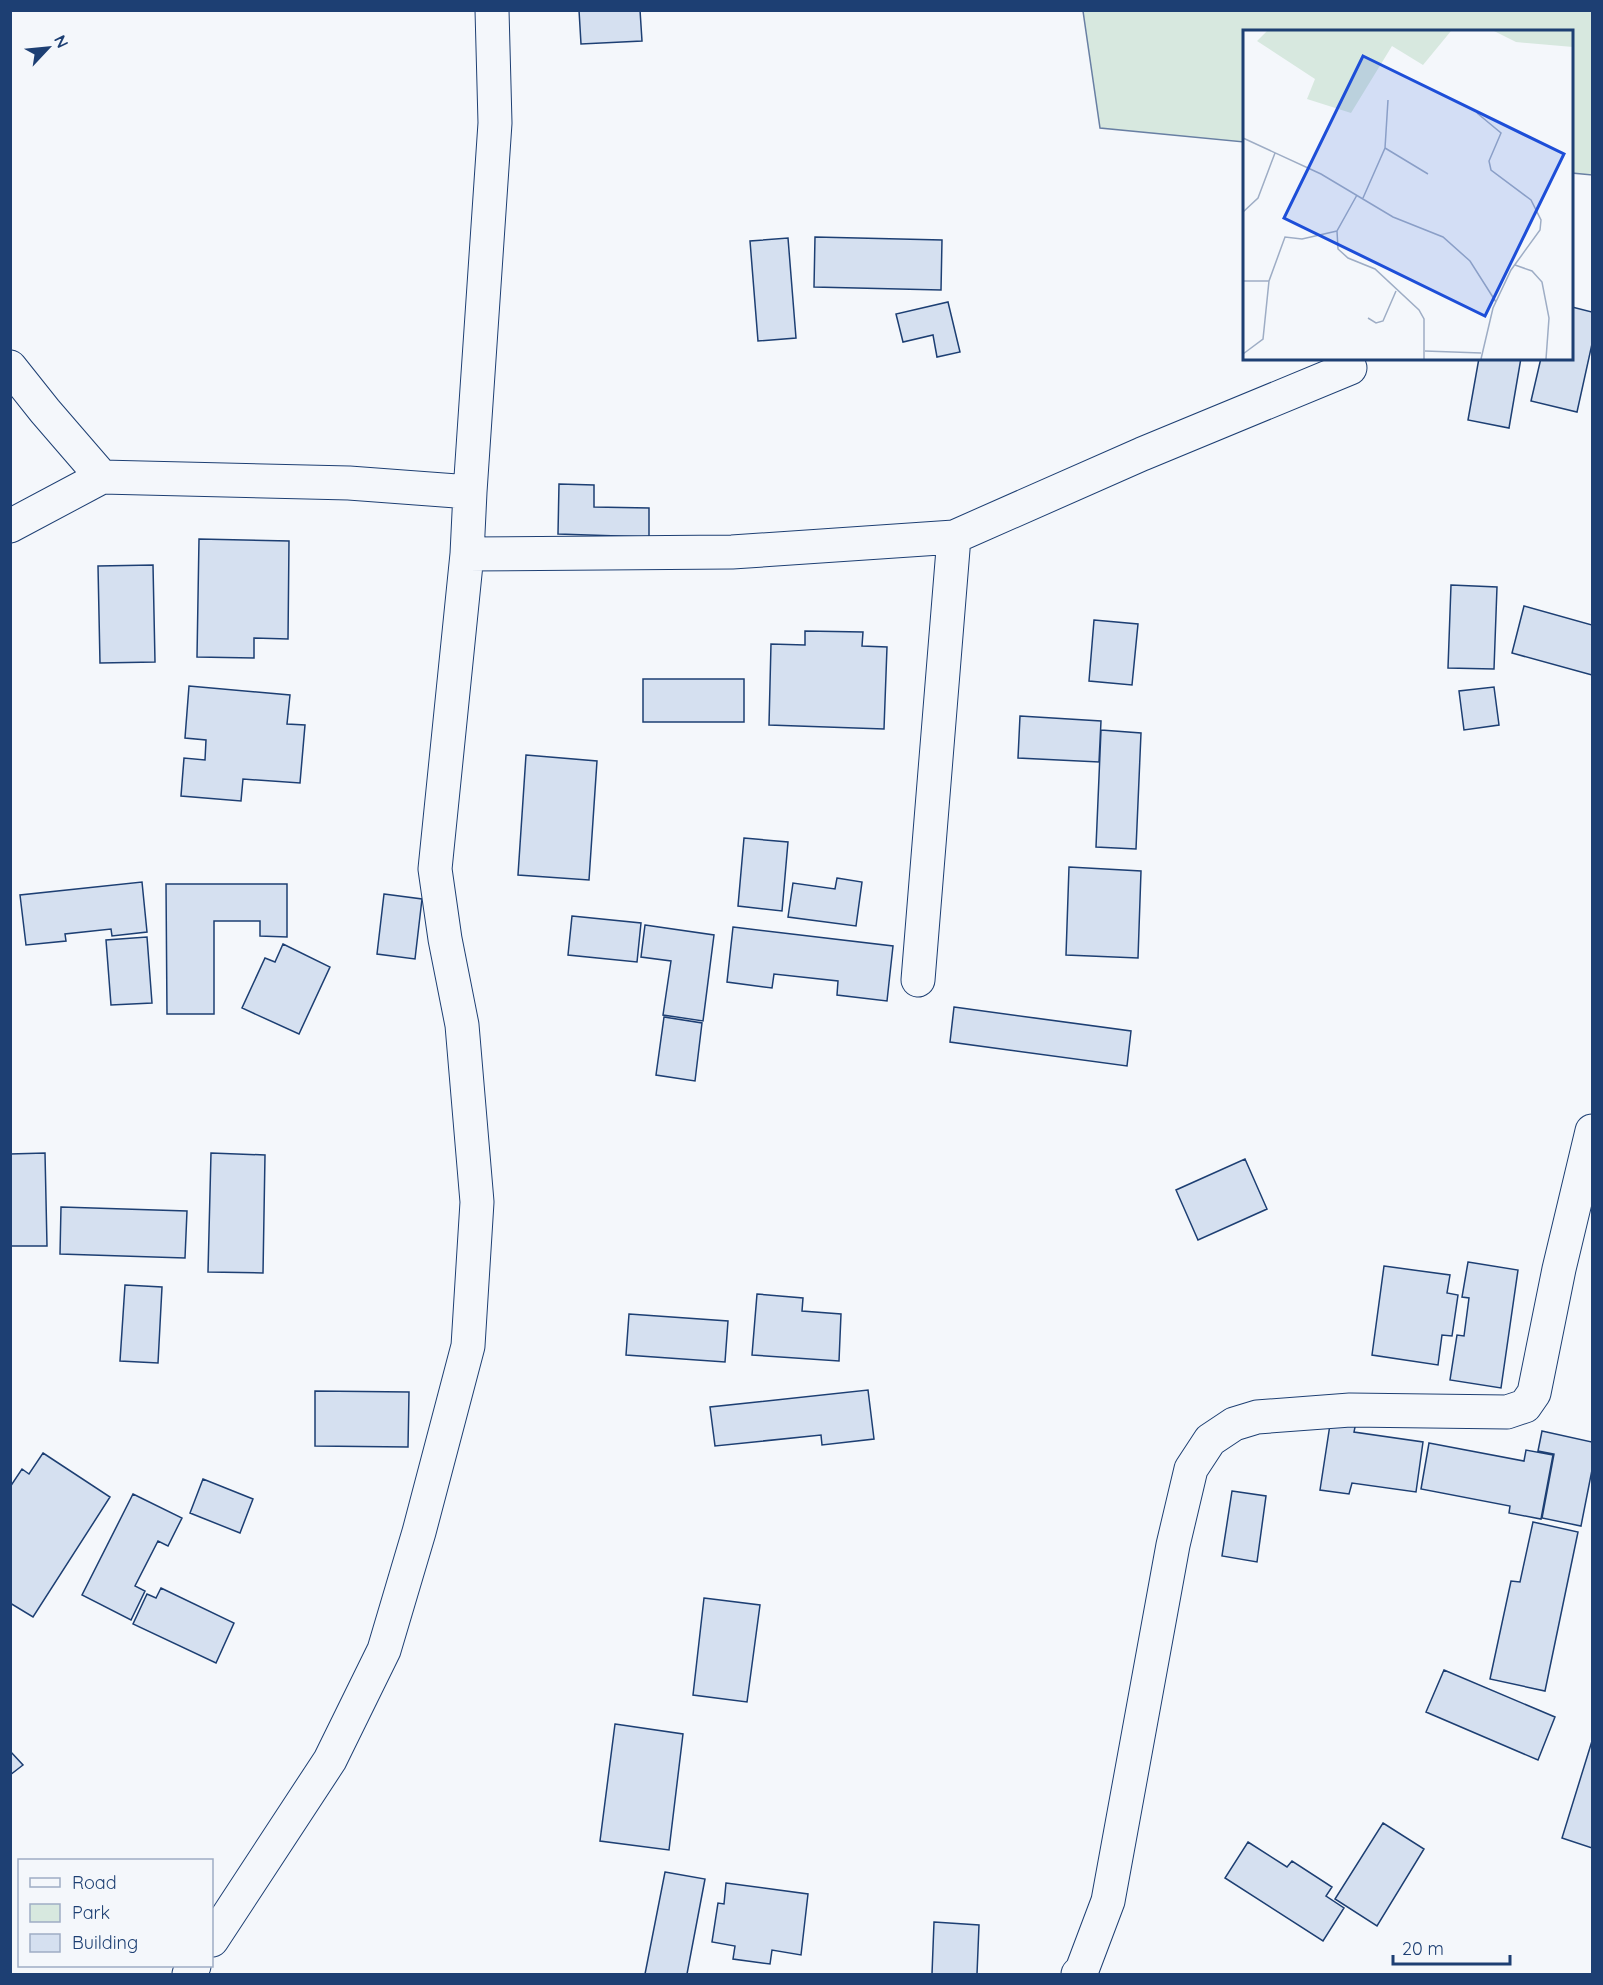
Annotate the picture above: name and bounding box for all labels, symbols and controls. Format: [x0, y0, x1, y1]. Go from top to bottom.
north arrow [18, 18, 78, 78]
inset map [1243, 30, 1573, 360]
text: N [50, 32, 73, 51]
legend [18, 1859, 213, 1967]
text: Road [72, 1871, 117, 1894]
text: Park [72, 1901, 110, 1924]
scale bar [1393, 1928, 1510, 1966]
text: Building [72, 1931, 138, 1954]
text: 20 m [1402, 1937, 1444, 1960]

